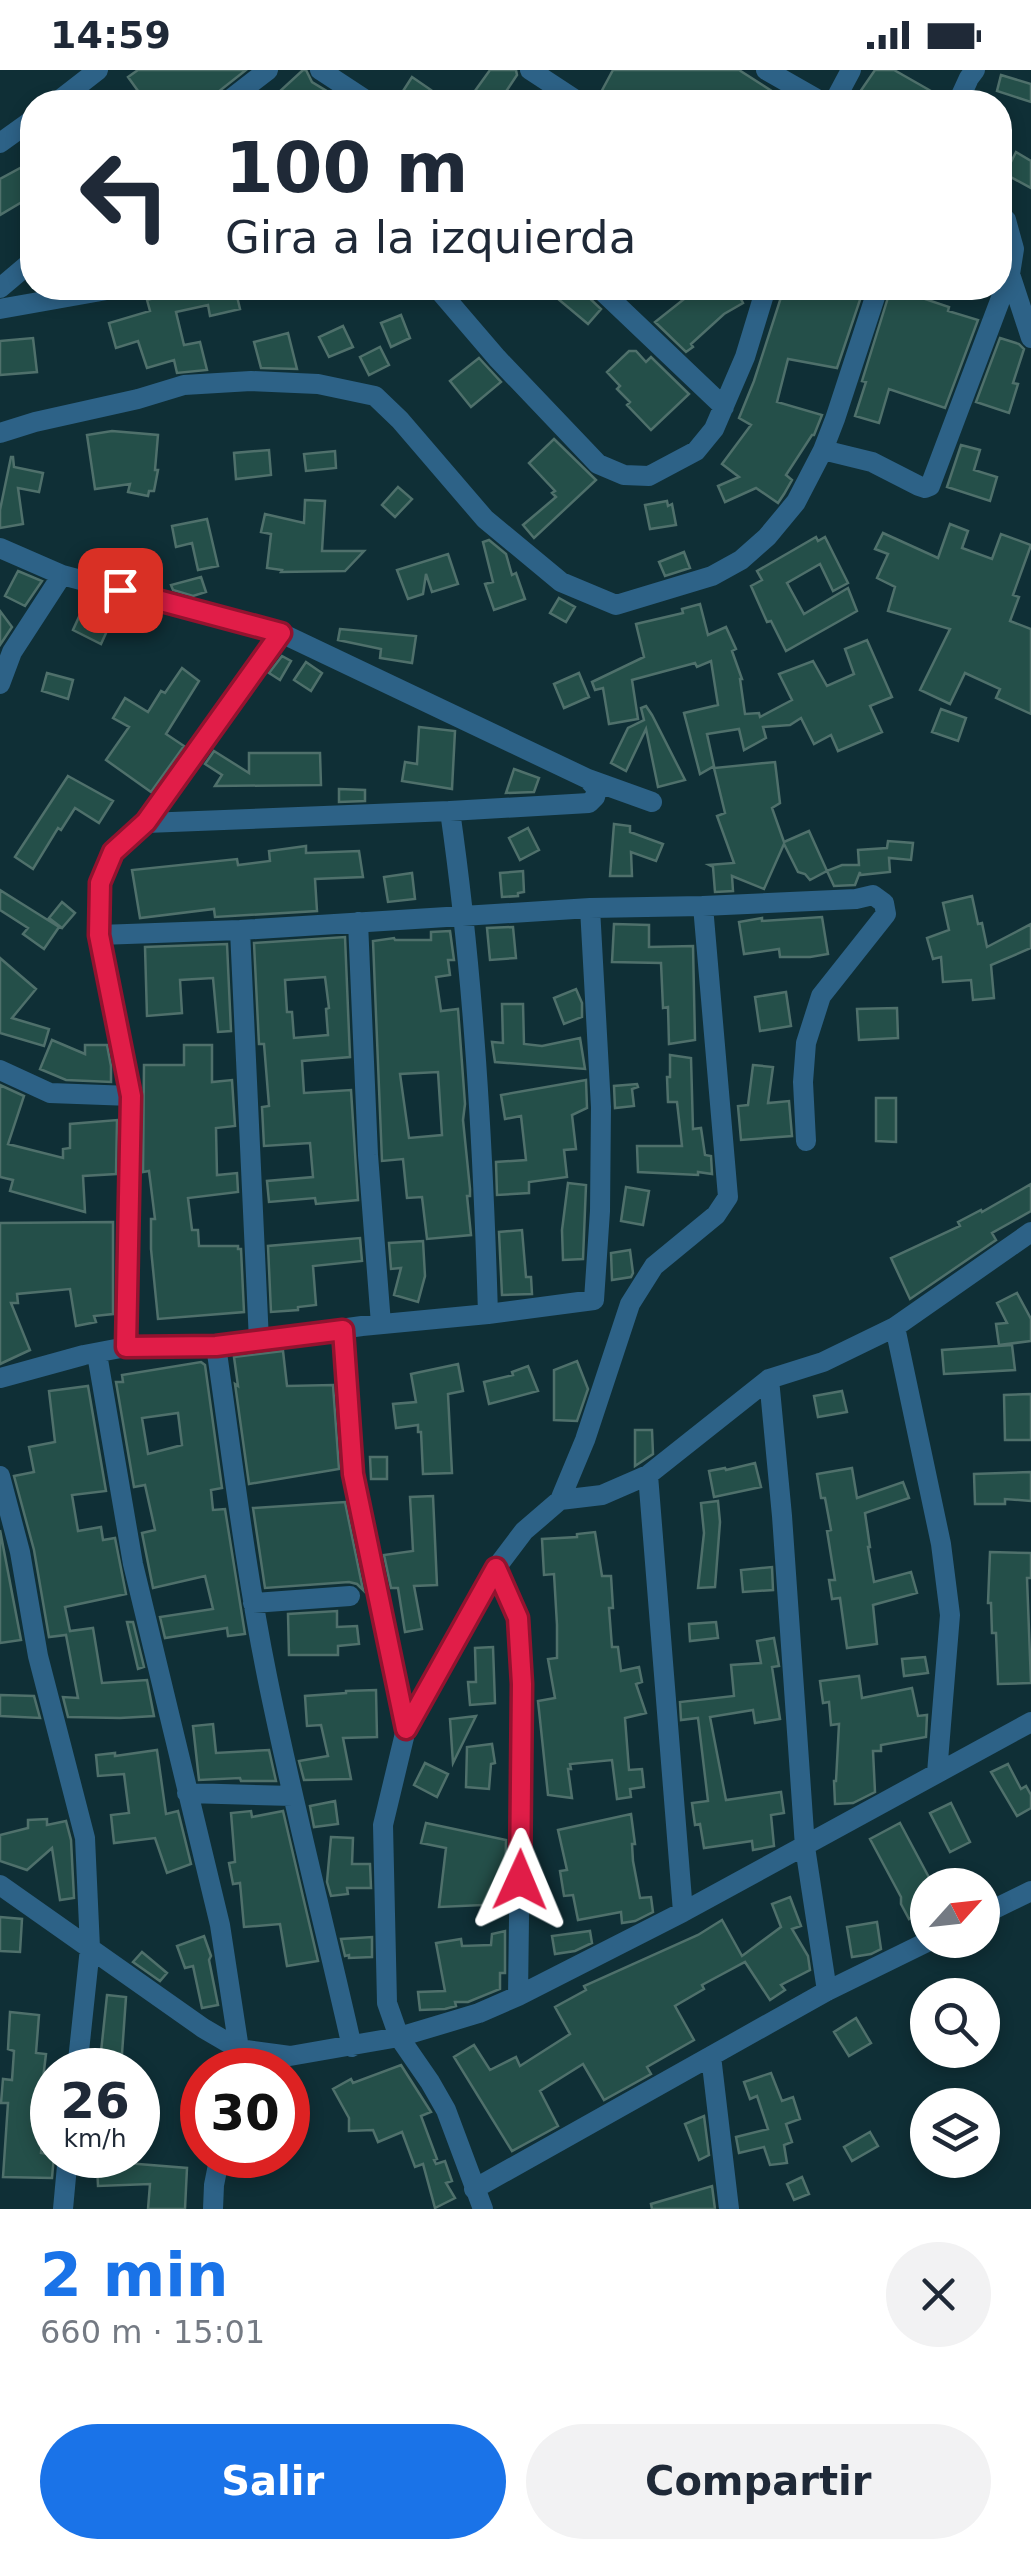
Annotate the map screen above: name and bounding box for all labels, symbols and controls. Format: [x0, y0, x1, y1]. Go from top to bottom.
text: 14:59 [50, 13, 171, 57]
text: 100 m [225, 127, 468, 209]
icon: left [60, 130, 190, 260]
text: Gira a la izquierda [225, 211, 636, 264]
pin [78, 548, 163, 633]
icon: arrive [93, 563, 148, 618]
position arrow [468, 1828, 572, 1932]
north arrow [910, 1868, 1000, 1958]
map controls [910, 1868, 1000, 2178]
button: search [910, 1978, 1000, 2068]
speed limit sign: 30 [180, 2048, 310, 2178]
text: 26 [60, 2072, 130, 2130]
button: layers [910, 2088, 1000, 2178]
text: km/h [63, 2124, 127, 2153]
text: 2 min [40, 2240, 228, 2310]
button: close [886, 2242, 991, 2347]
text: 660 m · 15:01 [40, 2313, 265, 2351]
button: Salir [40, 2424, 506, 2539]
button: Compartir [526, 2424, 991, 2539]

